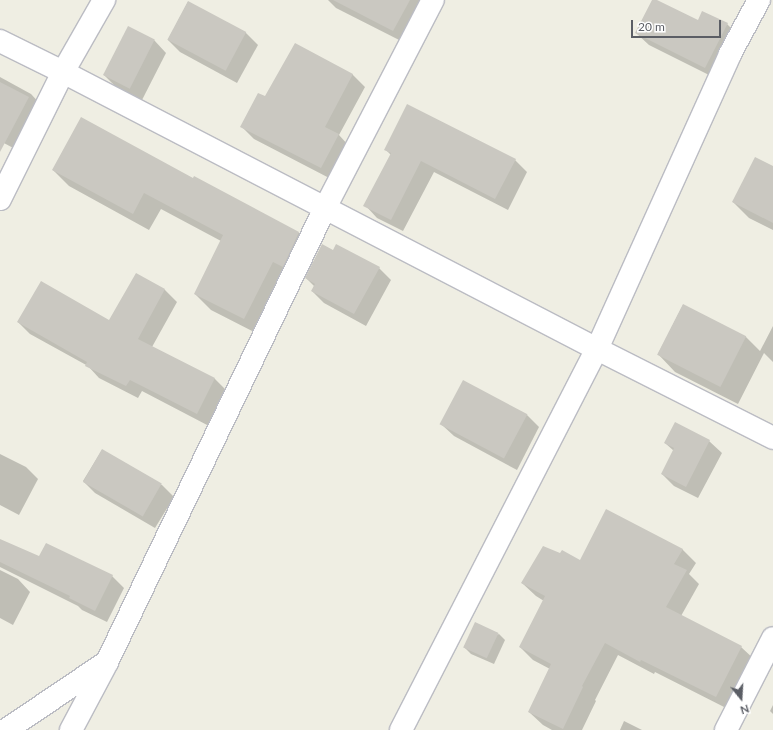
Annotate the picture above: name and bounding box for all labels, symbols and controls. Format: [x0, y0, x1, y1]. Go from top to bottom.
scale bar [633, 12, 723, 38]
text: 20 m [638, 19, 665, 34]
north arrow [721, 678, 761, 718]
text: N [739, 702, 751, 717]

